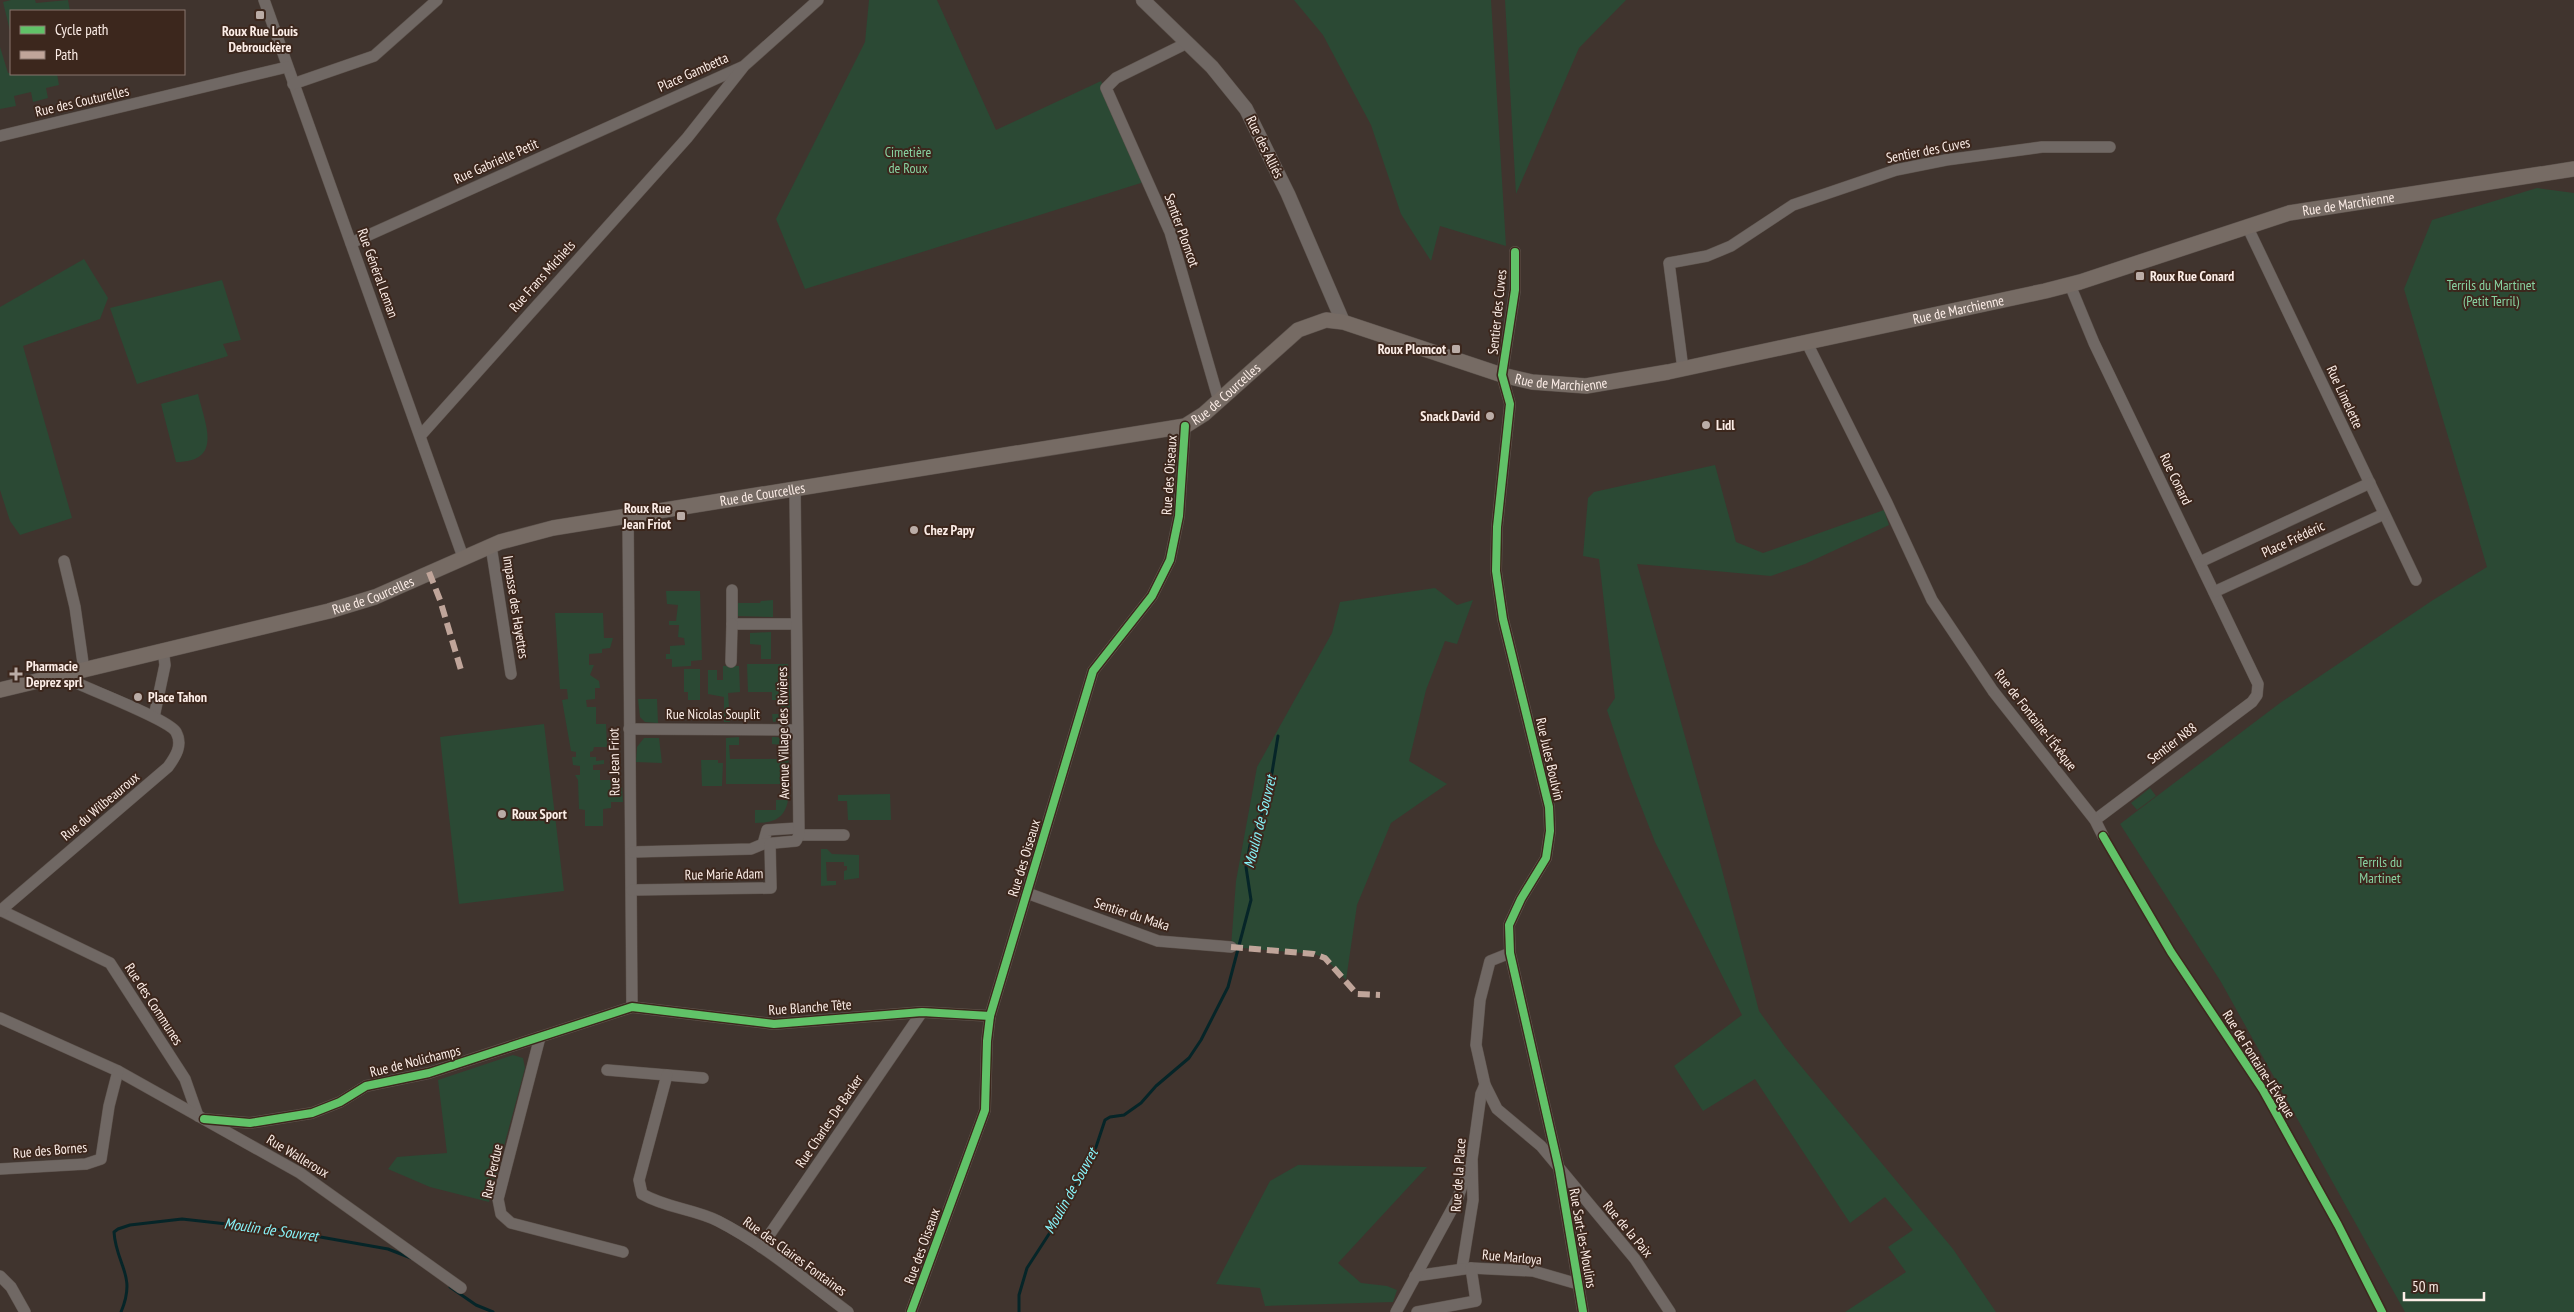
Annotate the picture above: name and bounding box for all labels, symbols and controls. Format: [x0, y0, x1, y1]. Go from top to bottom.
marker: Roux Rue Louis Debrouckère [254, 9, 266, 21]
legend [10, 10, 185, 75]
text: Cycle path [55, 20, 108, 39]
place label: Roux Rue Louis Debrouckère [222, 22, 298, 56]
text: Path [55, 45, 78, 64]
street label: Place Gambetta [655, 48, 731, 96]
street label: Rue des Couturelles [33, 81, 131, 121]
street label: Rue des Alliés [1242, 113, 1288, 181]
street label: Sentier des Cuves [1884, 133, 1972, 167]
street label: Rue Gabrielle Petit [451, 134, 541, 188]
park label: Cimetière de Roux [885, 143, 932, 177]
street label: Rue de Marchienne [2301, 188, 2396, 220]
street label: Sentier Plomcot [1160, 191, 1204, 269]
street label: Rue Général Leman [354, 226, 402, 320]
street label: Rue Frans Michiels [505, 236, 579, 316]
place label: Roux Rue Conard [2150, 267, 2234, 285]
street label: Sentier des Cuves [1484, 268, 1510, 355]
marker: Roux Rue Conard [2134, 270, 2146, 282]
park label: Terrils du Martinet (Petit Terril) [2447, 276, 2536, 310]
street label: Rue de Marchienne [1911, 291, 2006, 328]
place label: Roux Plomcot [1378, 340, 1446, 358]
marker: Roux Plomcot [1450, 343, 1462, 355]
street label: Rue de Courcelles [1188, 359, 1264, 429]
street label: Rue Limelette [2323, 363, 2368, 432]
street label: Rue de Marchienne [1513, 369, 1609, 395]
place label: Snack David [1420, 407, 1480, 425]
marker: Snack David [1484, 410, 1496, 422]
place label: Lidl [1716, 416, 1735, 434]
marker: Lidl [1700, 419, 1712, 431]
street label: Rue des Oiseaux [1157, 434, 1181, 515]
street label: Rue Conard [2156, 450, 2196, 508]
street label: Rue de Courcelles [719, 478, 807, 510]
place label: Roux Rue Jean Friot [622, 499, 671, 533]
marker: Roux Rue Jean Friot [675, 510, 687, 522]
street label: Place Frédéric [2258, 517, 2328, 561]
place label: Chez Papy [924, 521, 975, 539]
marker: Chez Papy [908, 524, 920, 536]
street label: Impasse des Hayettes [499, 554, 533, 660]
street label: Rue de Courcelles [330, 572, 417, 619]
place label: Pharmacie Deprez sprl [26, 657, 83, 691]
street label: Avenue Village des Rivières [773, 666, 793, 799]
street label: Rue de Fontaine-l'Évêque [1991, 666, 2081, 774]
marker: Pharmacie Deprez sprl [10, 668, 22, 680]
place label: Place Tahon [148, 688, 207, 706]
marker: Place Tahon [132, 691, 144, 703]
street label: Rue Nicolas Souplit [666, 705, 760, 723]
street label: Rue Jules Boulvin [1532, 716, 1568, 802]
street label: Sentier N88 [2144, 719, 2200, 767]
street label: Rue Jean Friot [604, 728, 624, 796]
street label: Rue du Wilbeauroux [57, 768, 143, 844]
water label: Moulin de Souvret [1239, 772, 1281, 870]
place label: Roux Sport [512, 805, 567, 823]
marker: Roux Sport [496, 808, 508, 820]
street label: Rue des Oiseaux [1004, 817, 1044, 899]
park label: Terrils du Martinet [2358, 853, 2402, 887]
street label: Rue Marie Adam [684, 864, 764, 884]
street label: Sentier du Maka [1092, 893, 1172, 935]
street label: Rue des Communes [121, 960, 187, 1049]
street label: Rue Blanche Tête [768, 995, 852, 1019]
street label: Rue de Fontaine-l'Évêque [2219, 1007, 2300, 1121]
street label: Rue de Nolichamps [368, 1041, 463, 1081]
street label: Rue Charles De Backer [791, 1071, 867, 1171]
street label: Rue Walleroux [263, 1130, 333, 1182]
street label: Rue de la Place [1446, 1137, 1470, 1212]
street label: Rue des Bornes [12, 1138, 88, 1162]
street label: Rue Perdue [477, 1142, 507, 1200]
water label: Moulin de Souvret [1039, 1143, 1103, 1237]
street label: Rue Sart-les-Moulins [1565, 1187, 1601, 1290]
street label: Rue de la Paix [1599, 1197, 1657, 1261]
street label: Rue des Oiseaux [900, 1205, 944, 1287]
street label: Rue des Claires Fontaines [740, 1212, 851, 1300]
water label: Moulin de Souvret [223, 1214, 321, 1246]
street label: Rue Marloya [1481, 1245, 1543, 1269]
scale bar [2404, 1270, 2484, 1302]
text: 50 m [2412, 1277, 2438, 1296]

